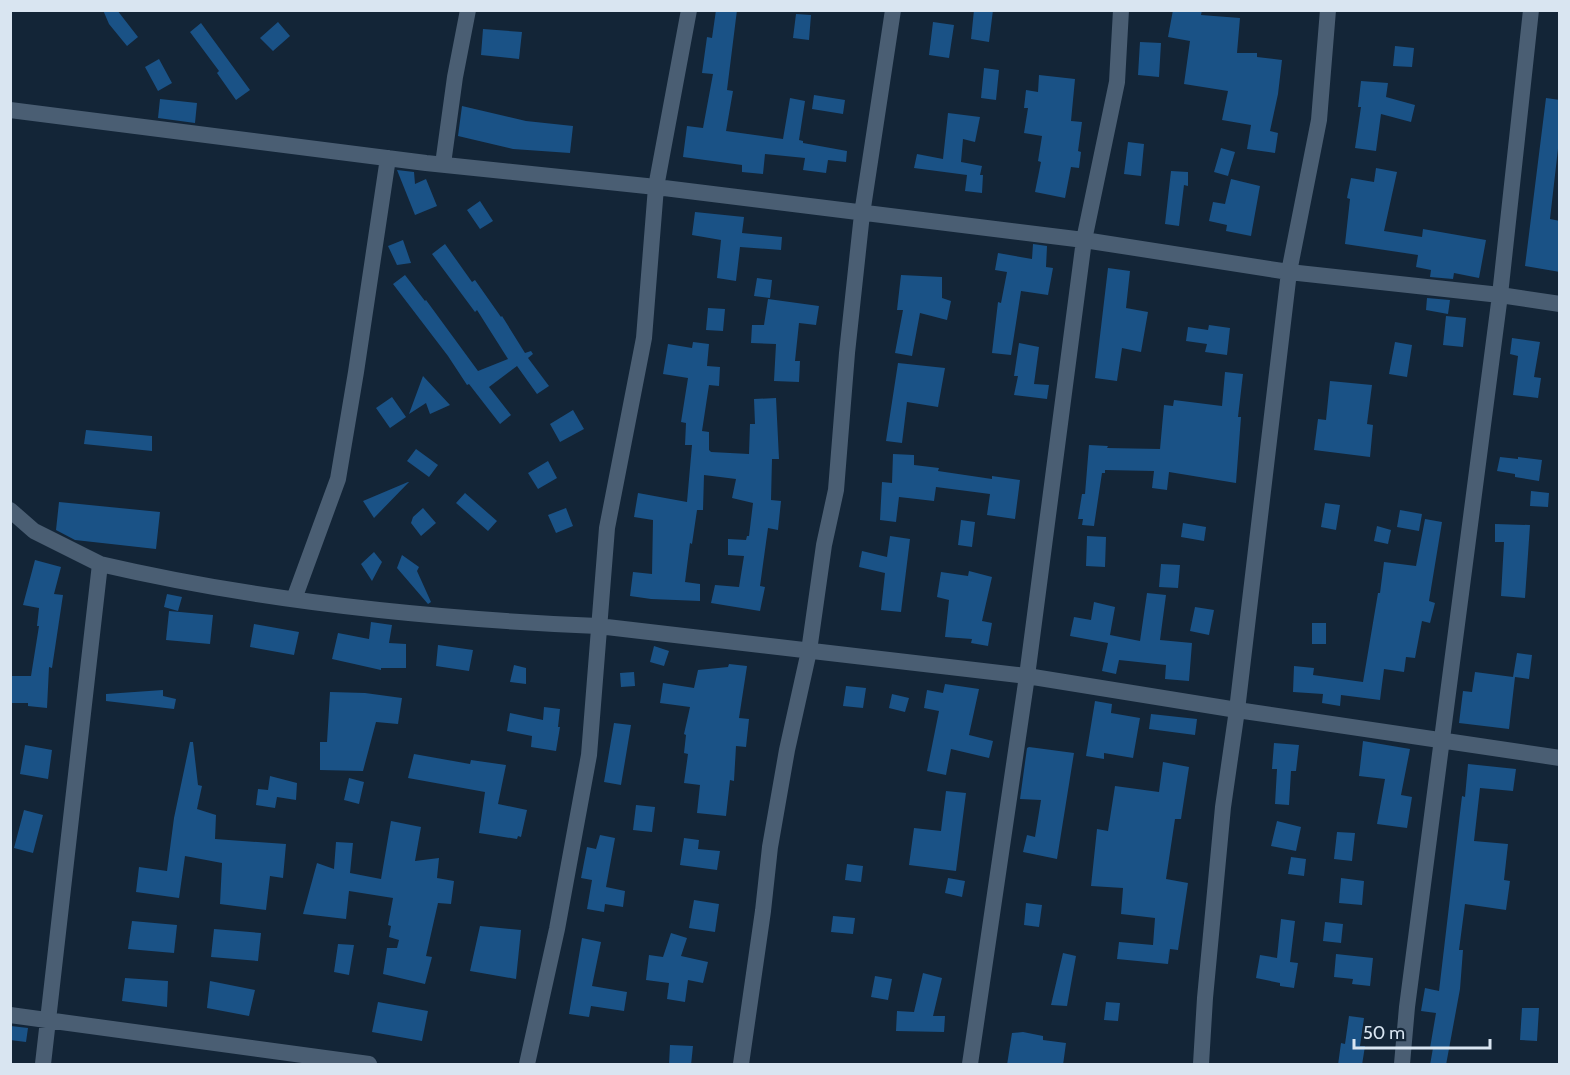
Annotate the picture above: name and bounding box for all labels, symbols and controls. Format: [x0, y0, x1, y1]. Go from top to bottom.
scale bar [1354, 1012, 1490, 1050]
text: 50 m [1363, 1022, 1405, 1044]

